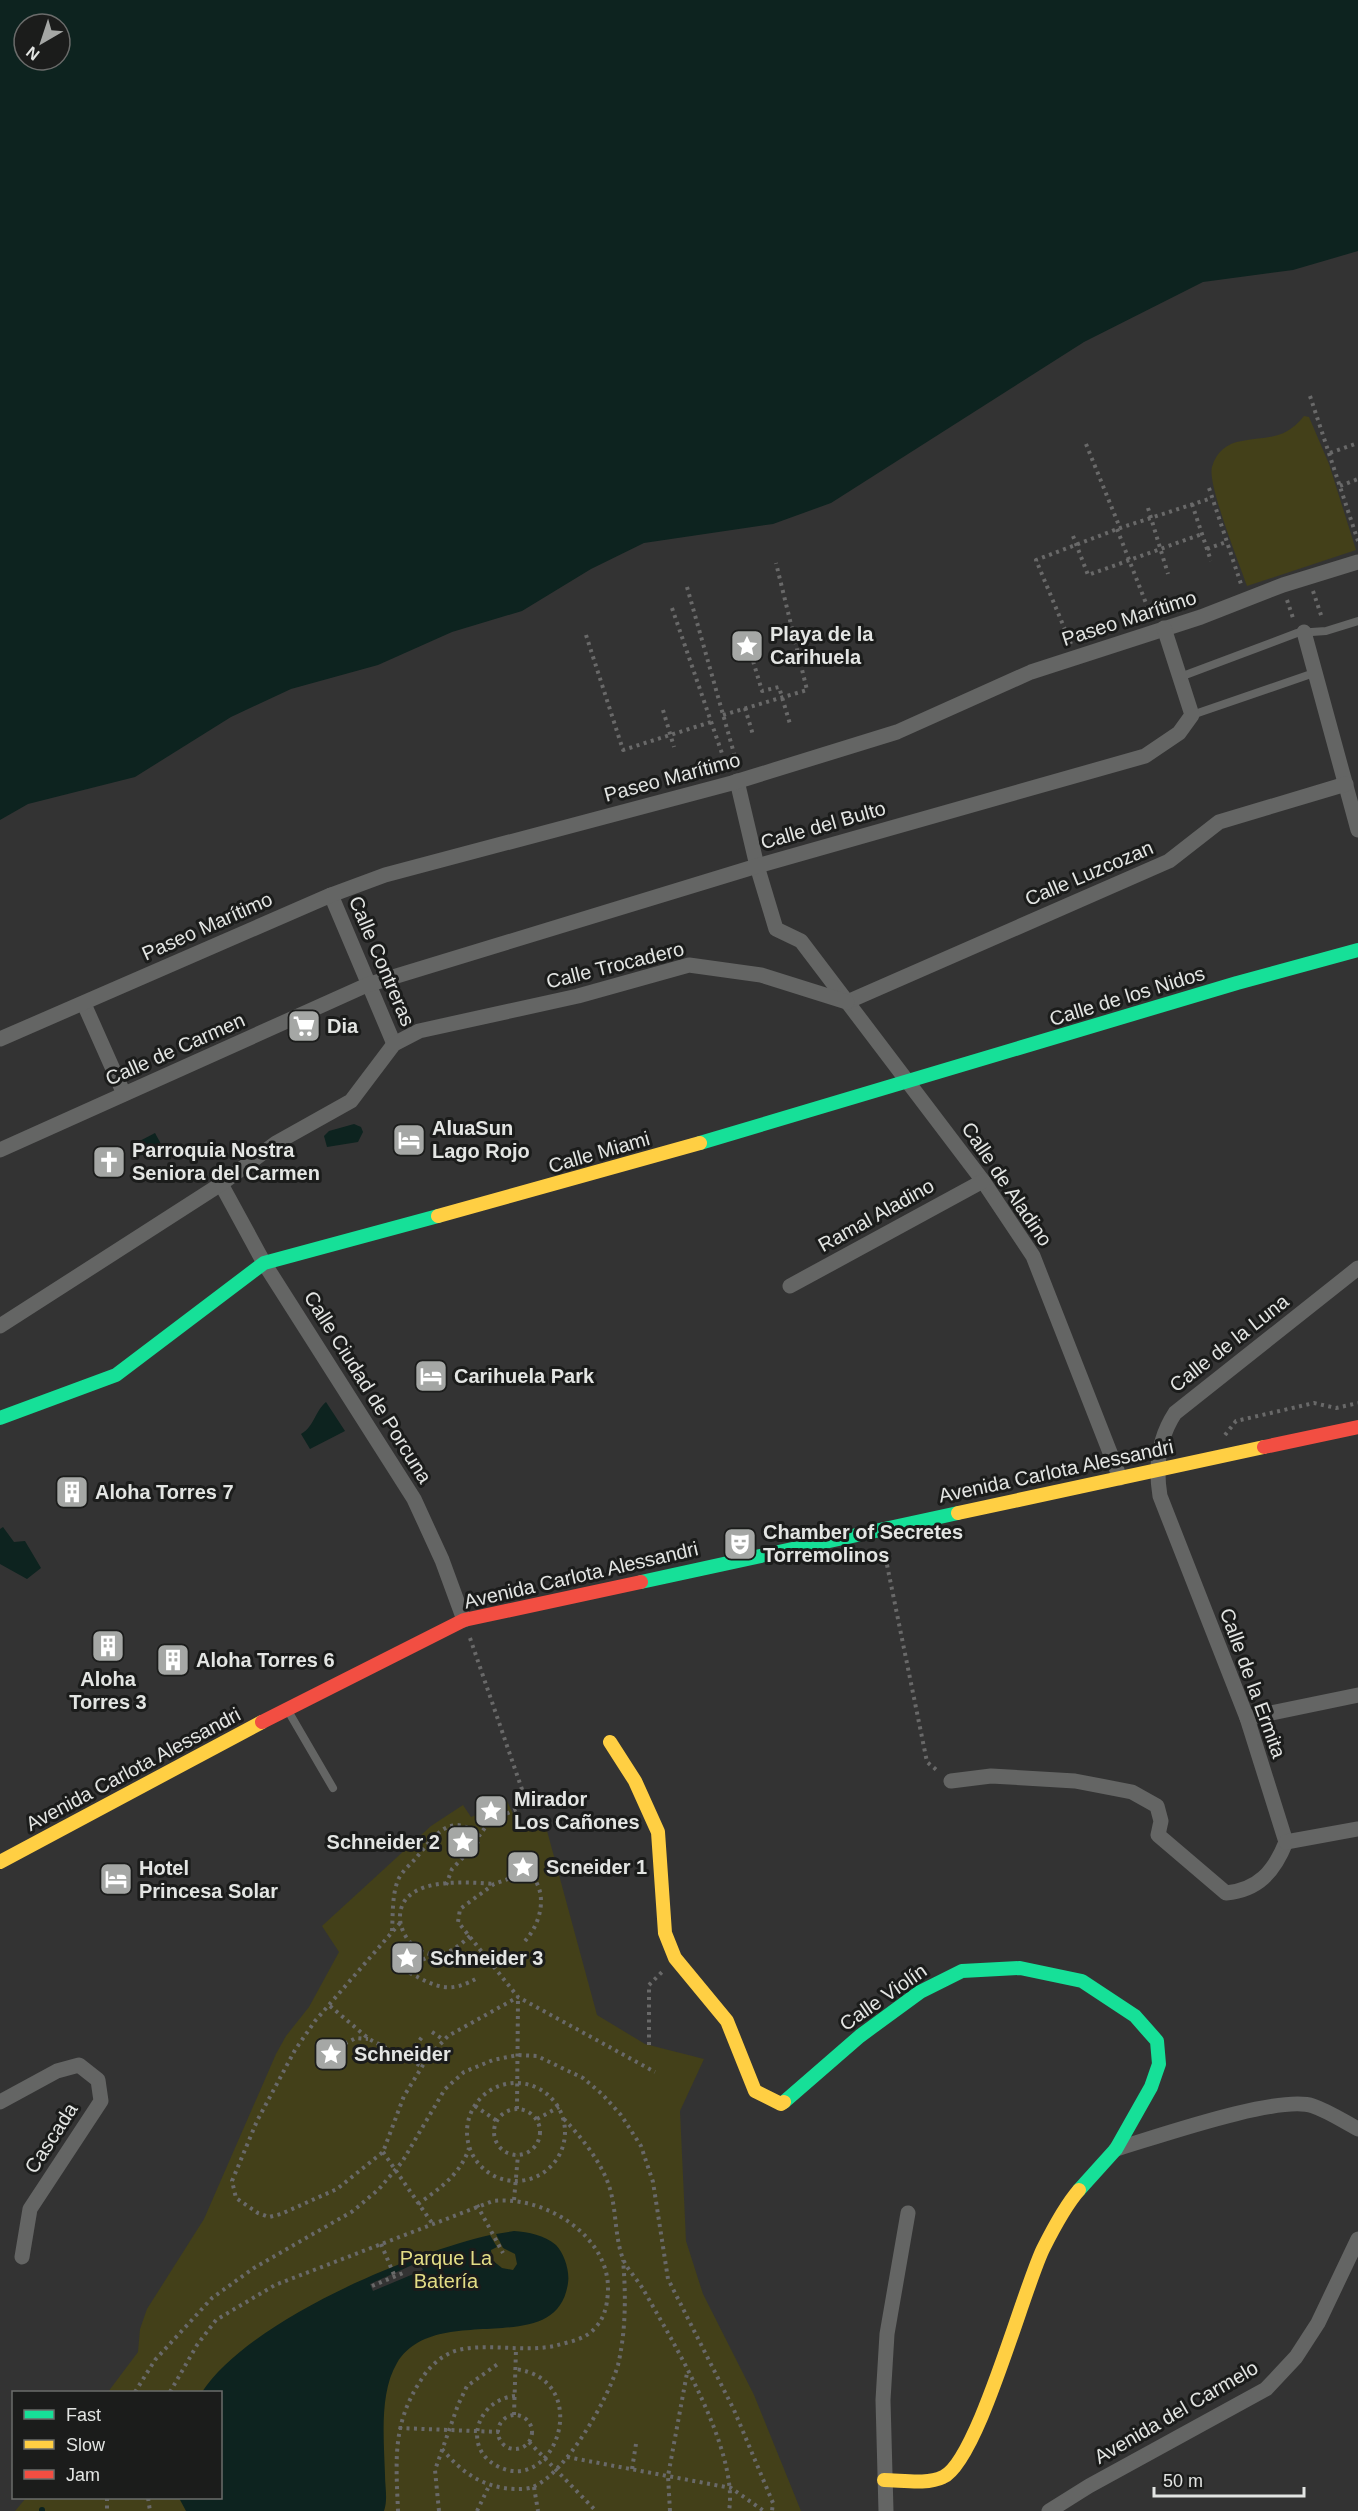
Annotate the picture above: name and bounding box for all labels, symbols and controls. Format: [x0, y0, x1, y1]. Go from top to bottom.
north arrow [12, 12, 72, 72]
text: N [23, 43, 43, 64]
street label: Paseo Marítimo [1059, 586, 1199, 650]
place label: Playa de la Carihuela [770, 623, 874, 668]
place icon: Playa de la Carihuela [729, 628, 765, 664]
street label: Paseo Marítimo [602, 748, 742, 806]
street label: Calle del Bulto [758, 797, 888, 853]
street label: Calle Luzcozan [1022, 836, 1156, 910]
street label: Paseo Marítimo [139, 887, 275, 965]
street label: Calle Contreras [345, 893, 419, 1029]
street label: Calle Trocadero [544, 937, 686, 993]
street label: Calle de los Nidos [1047, 962, 1207, 1030]
street label: Calle de Carmen [102, 1008, 248, 1090]
supermarket icon: Dia [286, 1008, 322, 1044]
place label: Dia [327, 1015, 359, 1037]
place label: AluaSun Lago Rojo [432, 1117, 530, 1162]
street label: Calle de Aladino [957, 1118, 1057, 1250]
hotel icon: AluaSun Lago Rojo [391, 1122, 427, 1158]
street label: Calle Miami [546, 1127, 652, 1177]
place label: Parroquia Nostra Seniora del Carmen [132, 1139, 320, 1184]
church icon: Parroquia Nostra Seniora del Carmen [91, 1144, 127, 1180]
street label: Ramal Aladino [814, 1174, 938, 1256]
street label: Calle Ciudad de Porcuna [300, 1287, 437, 1488]
street label: Calle de la Luna [1165, 1289, 1293, 1396]
hotel icon: Carihuela Park [413, 1358, 449, 1394]
place label: Carihuela Park [454, 1365, 595, 1387]
street label: Avenida Carlota Alessandri [936, 1435, 1176, 1507]
building icon: Aloha Torres 7 [54, 1474, 90, 1510]
place label: Aloha Torres 7 [95, 1481, 234, 1503]
place label: Chamber of Secretes Torremolinos [763, 1521, 963, 1566]
theatre icon: Chamber of Secretes Torremolinos [722, 1526, 758, 1562]
street label: Avenida Carlota Alessandri [462, 1537, 700, 1613]
street label: Calle de la Ermita [1216, 1605, 1291, 1762]
building icon: Aloha Torres 3 [90, 1628, 126, 1664]
building icon: Aloha Torres 6 [155, 1642, 191, 1678]
place label: Aloha Torres 6 [196, 1649, 335, 1671]
place label: Aloha Torres 3 [69, 1668, 147, 1713]
street label: Avenida Carlota Alessandri [22, 1703, 244, 1835]
place label: Mirador Los Cañones [514, 1788, 640, 1833]
place icon: Mirador Los Cañones [473, 1793, 509, 1829]
place icon: Schneider 2 [445, 1824, 481, 1860]
place label: Schneider 2 [327, 1831, 440, 1853]
place icon: Scneider 1 [505, 1849, 541, 1885]
place label: Scneider 1 [546, 1856, 647, 1878]
place label: Hotel Princesa Solar [139, 1857, 278, 1902]
hotel icon: Hotel Princesa Solar [98, 1861, 134, 1897]
place icon: Schneider 3 [389, 1940, 425, 1976]
place label: Schneider 3 [430, 1947, 543, 1969]
street label: Calle Violín [835, 1959, 931, 2035]
place icon: Schneider [313, 2036, 349, 2072]
place label: Schneider [354, 2043, 451, 2065]
street label: Cascada [20, 2098, 82, 2177]
park label: Parque La Batería [400, 2247, 493, 2292]
street label: Avenida del Carmelo [1090, 2356, 1262, 2468]
legend [12, 2391, 222, 2499]
text: Fast [66, 2405, 101, 2425]
text: Slow [66, 2435, 106, 2455]
scale bar [1154, 2460, 1304, 2498]
text: Jam [66, 2465, 100, 2485]
text: 50 m [1163, 2471, 1203, 2491]

